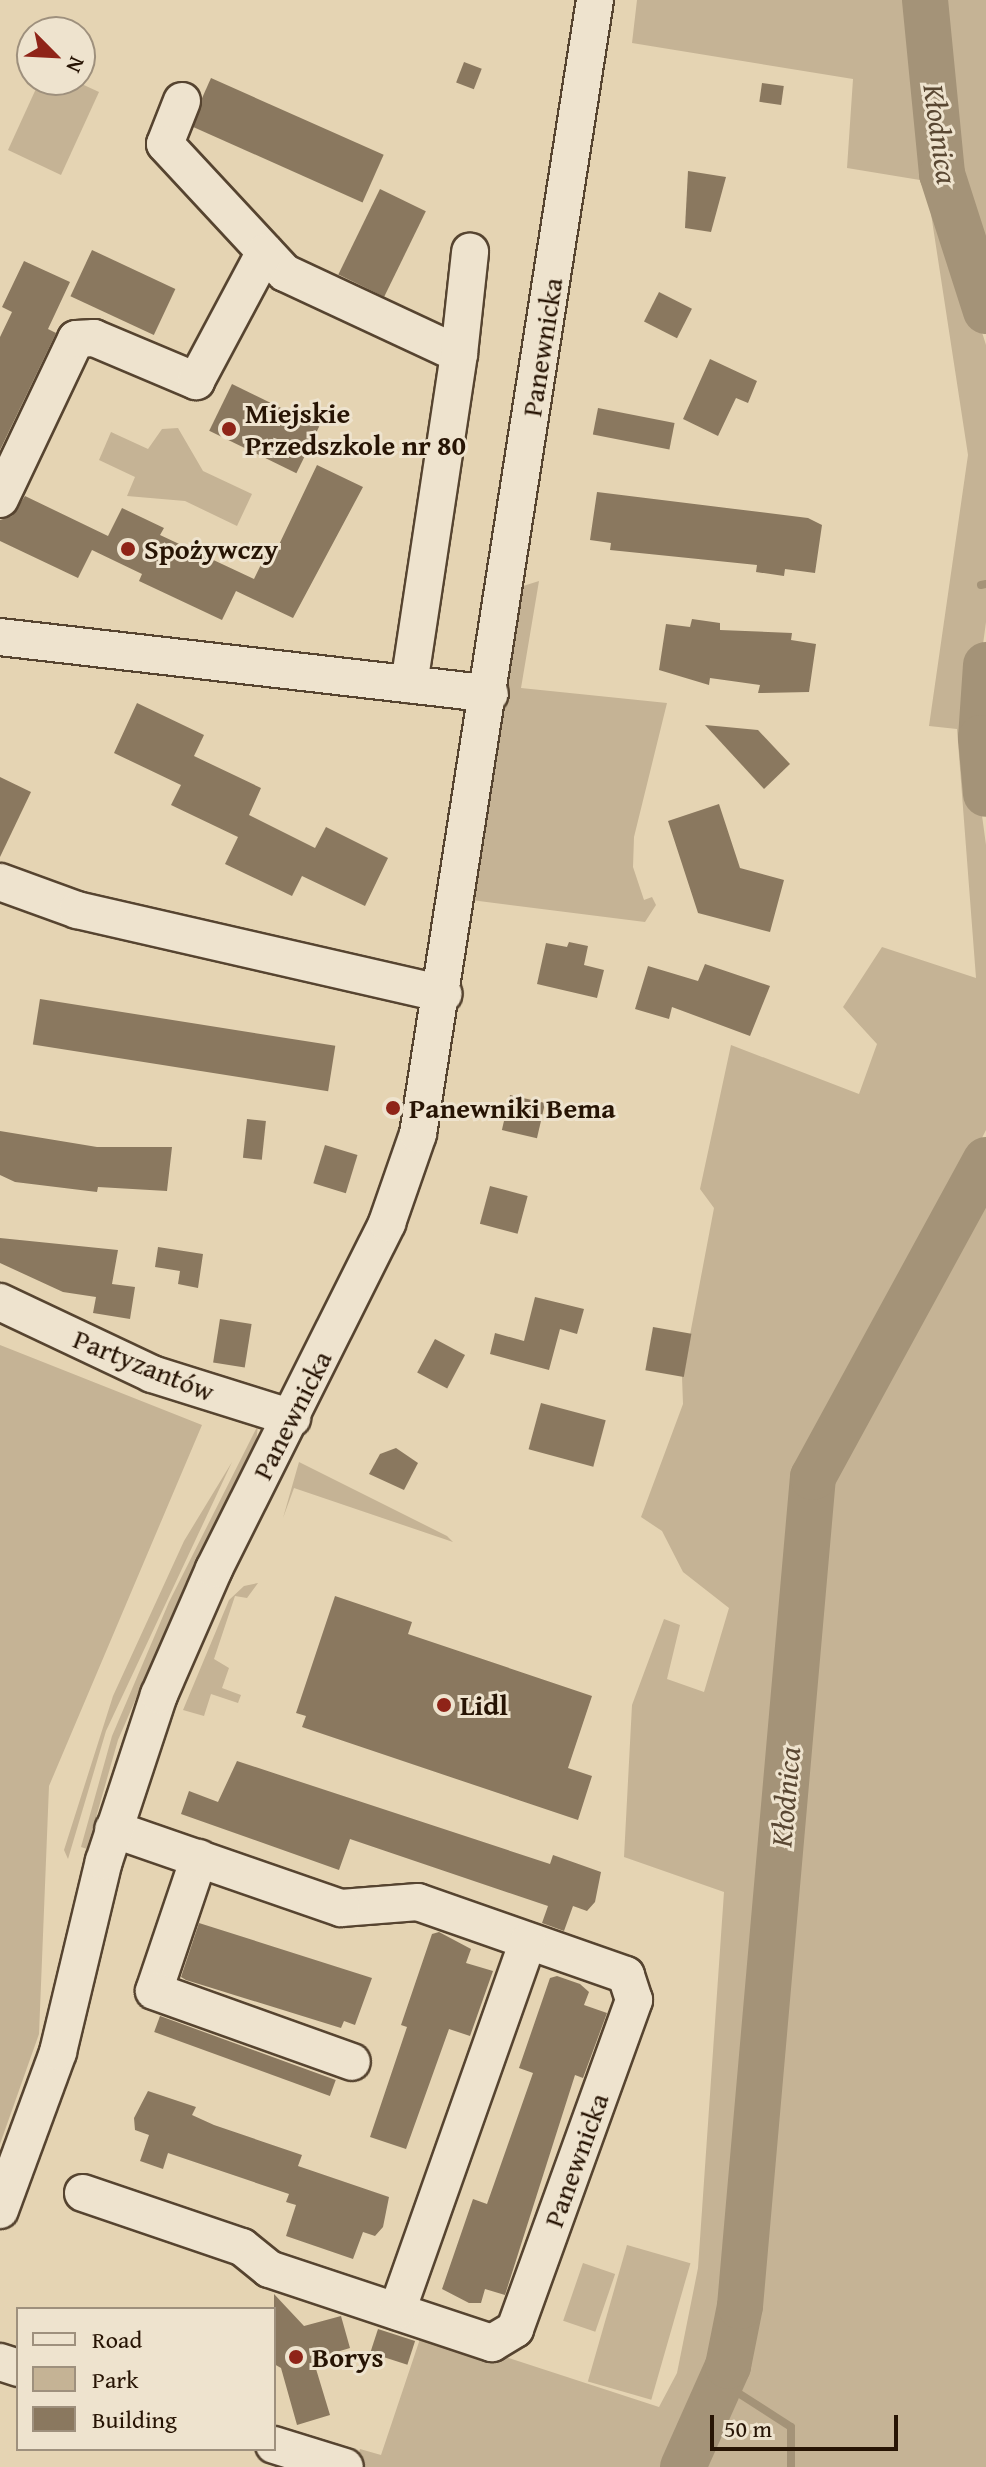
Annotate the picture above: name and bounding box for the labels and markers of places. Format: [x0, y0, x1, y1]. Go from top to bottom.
place label: Miejskie Przedszkole nr 80 [245, 396, 466, 462]
marker: Miejskie Przedszkole nr 80 [220, 420, 238, 438]
place label: Spożywczy [144, 532, 278, 566]
marker: Spożywczy [119, 540, 137, 558]
place label: Panewniki Bema [409, 1091, 616, 1125]
marker: Panewniki Bema [384, 1099, 402, 1117]
place label: Lidl [460, 1688, 508, 1722]
marker: Lidl [435, 1696, 453, 1714]
place label: Borys [312, 2340, 383, 2374]
marker: Borys [287, 2348, 305, 2366]

